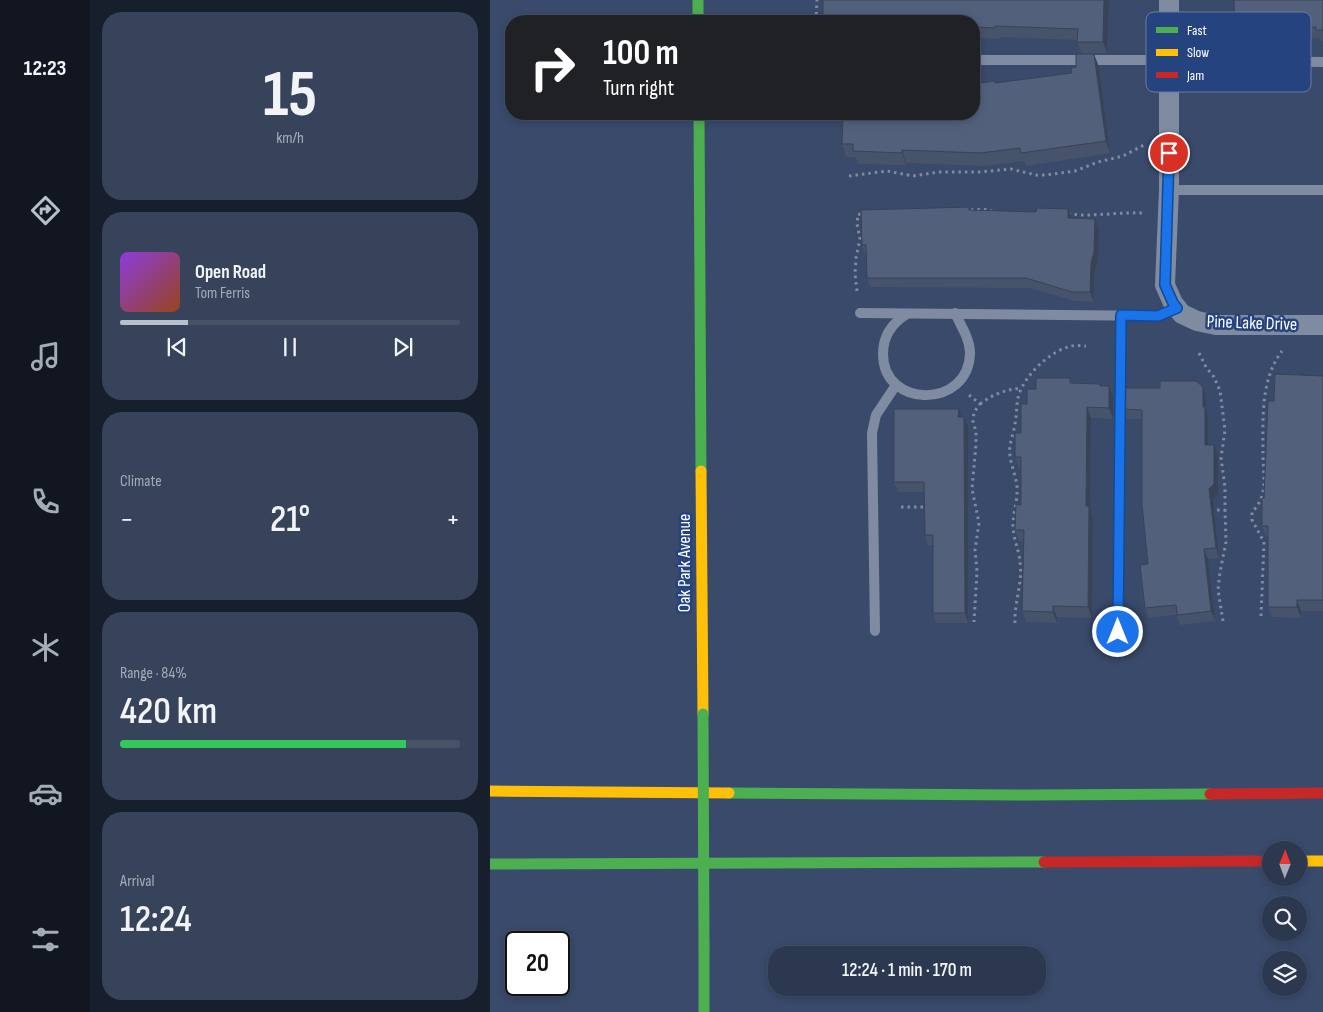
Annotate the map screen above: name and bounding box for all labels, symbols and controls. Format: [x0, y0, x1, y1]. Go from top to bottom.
legend [1146, 12, 1311, 92]
text: Fast [1187, 22, 1207, 39]
text: 100 m [603, 32, 679, 75]
icon: right [520, 35, 585, 100]
text: Slow [1187, 44, 1209, 61]
text: 12:23 [24, 55, 66, 82]
text: 15 [263, 57, 317, 135]
text: Jam [1186, 67, 1204, 84]
text: Turn right [603, 75, 674, 102]
text: km/h [276, 129, 304, 148]
pin [1148, 132, 1190, 174]
icon: arrive [1155, 139, 1183, 167]
icon: directions [28, 193, 63, 228]
text: Open Road [195, 261, 266, 284]
text: Tom Ferris [195, 284, 250, 303]
street label: Pine Lake Drive [1206, 311, 1298, 335]
icon: previous [163, 333, 191, 361]
icon: pause [276, 333, 304, 361]
icon: next [389, 333, 417, 361]
icon: music [28, 339, 63, 374]
text: Climate [120, 472, 162, 491]
icon: phone [28, 484, 63, 519]
text: 21° [270, 497, 310, 542]
text: − [120, 503, 134, 536]
text: + [446, 503, 460, 536]
street label: Oak Park Avenue [674, 514, 695, 612]
position arrow [1091, 605, 1143, 657]
icon: climate [28, 630, 63, 665]
text: Range · 84% [120, 664, 187, 683]
text: 420 km [120, 689, 217, 734]
icon: car [28, 776, 63, 811]
north arrow [1262, 841, 1308, 886]
map controls [1262, 841, 1307, 996]
text: Arrival [120, 872, 154, 891]
button: search [1262, 896, 1307, 941]
text: 12:24 [120, 897, 192, 942]
icon: filters [28, 922, 63, 957]
speed limit sign: 20 [505, 931, 570, 996]
button: layers [1262, 951, 1307, 996]
text: 12:24 · 1 min · 170 m [842, 959, 972, 982]

